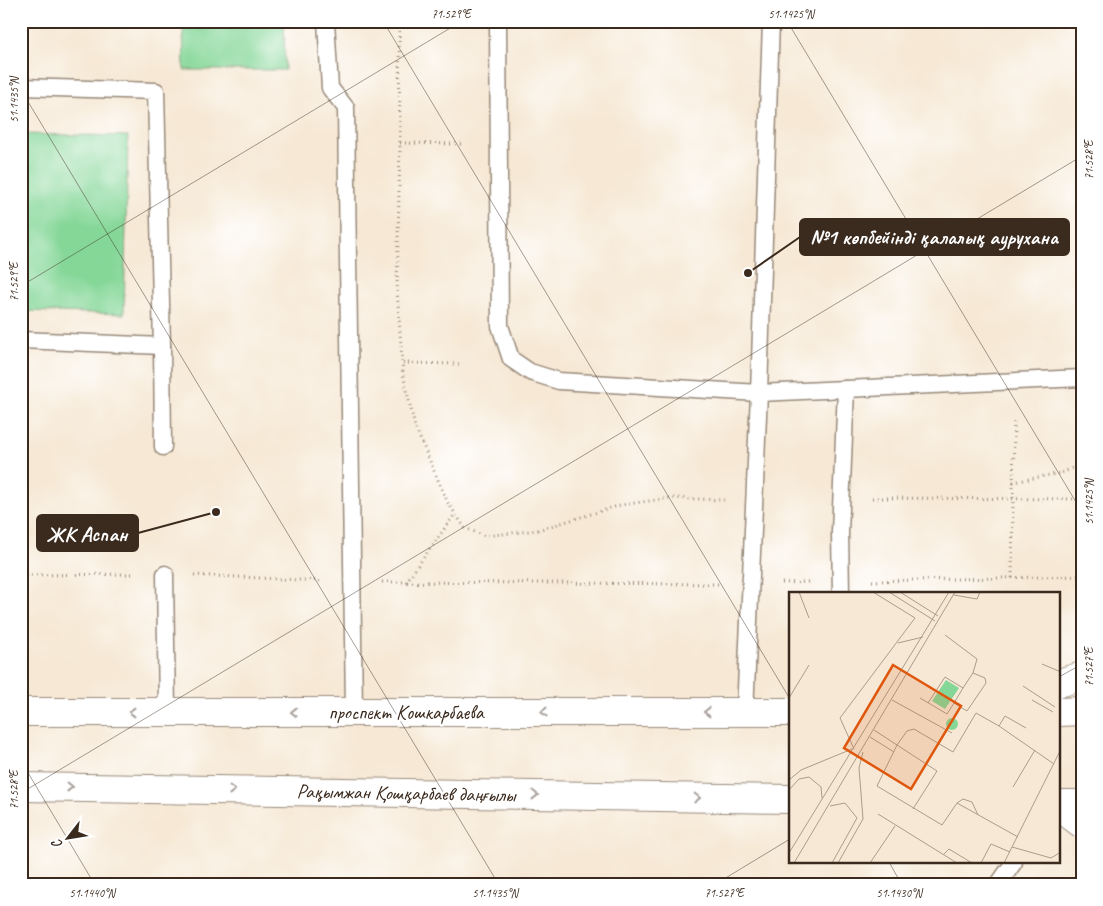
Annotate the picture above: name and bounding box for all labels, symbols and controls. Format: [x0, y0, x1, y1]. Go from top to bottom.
text: 71.529°E [431, 6, 472, 22]
text: 51.1425°N [768, 6, 815, 22]
text: 51.1435°N [6, 76, 22, 123]
text: 71.528°E [1081, 139, 1097, 180]
callout: №1 көпбейінді қалалық аурухана [800, 219, 1069, 255]
text: №1 көпбейінді қалалық аурухана [810, 224, 1060, 251]
text: 71.529°E [6, 261, 22, 302]
text: 51.1425°N [1081, 478, 1097, 525]
callout: ЖК Аспан [37, 515, 138, 551]
text: ЖК Аспан [47, 521, 129, 547]
inset map [789, 592, 1060, 864]
text: 71.527°E [1081, 646, 1097, 687]
street label: проспект Кошкарбаева [328, 700, 485, 725]
one-way arrow [128, 707, 136, 717]
one-way arrow [290, 707, 298, 717]
one-way arrow [540, 707, 548, 717]
one-way arrow [703, 707, 710, 717]
text: 71.528°E [6, 769, 22, 810]
street label: Рақымжан Қошқарбаев даңғылы [296, 779, 517, 807]
one-way arrow [66, 782, 74, 793]
one-way arrow [229, 785, 237, 795]
one-way arrow [532, 790, 539, 800]
one-way arrow [694, 792, 702, 803]
north arrow [42, 814, 92, 864]
text: С [47, 835, 66, 852]
text: 51.1440°N [69, 885, 116, 901]
text: 51.1435°N [472, 885, 519, 901]
text: 71.527°E [704, 885, 745, 901]
text: 51.1430°N [876, 885, 923, 901]

